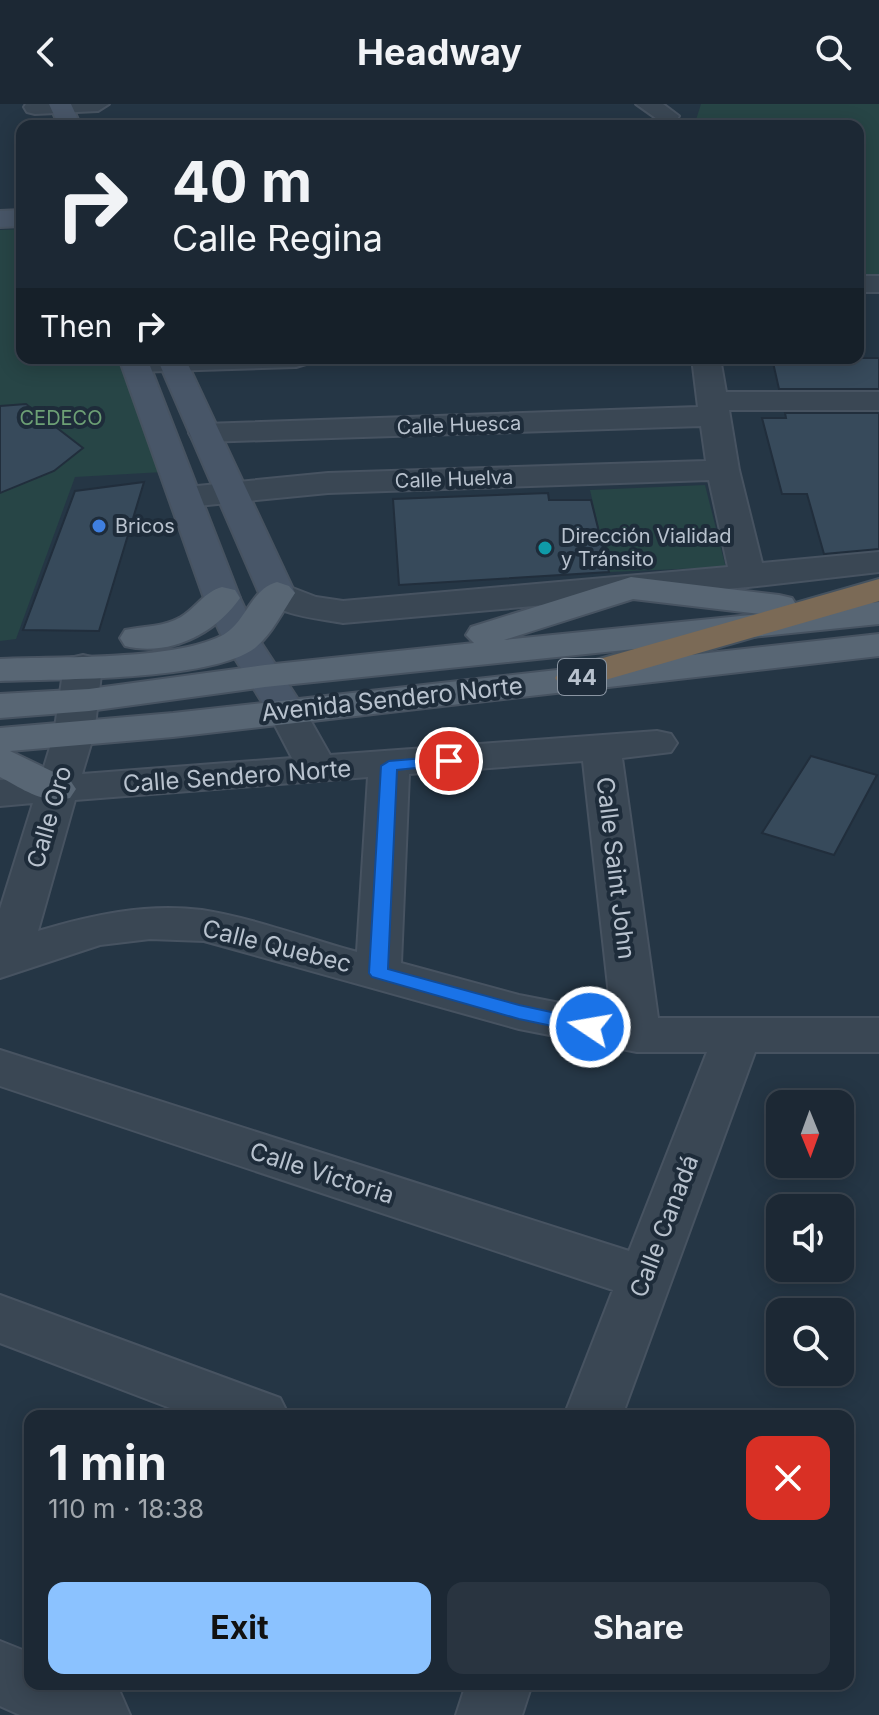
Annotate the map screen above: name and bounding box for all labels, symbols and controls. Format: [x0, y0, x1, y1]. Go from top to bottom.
icon: back [24, 30, 68, 74]
text: Headway [357, 30, 522, 74]
icon: search [811, 30, 855, 74]
text: 40 m [172, 148, 312, 216]
icon: right [40, 152, 144, 256]
text: Calle Regina [172, 216, 383, 260]
icon: right [128, 304, 172, 348]
text: Then [40, 308, 112, 344]
park label: CEDECO [20, 406, 103, 430]
street label: Calle Huesca [396, 411, 522, 439]
street label: Calle Huelva [394, 465, 514, 493]
place label: Bricos [115, 514, 175, 538]
marker: Bricos [90, 517, 108, 535]
place label: Dirección Vialidad y Tránsito [561, 524, 732, 571]
marker: Dirección Vialidad y Tránsito [536, 539, 554, 557]
road number: 44 [558, 659, 606, 695]
street label: Avenida Sendero Norte [260, 671, 524, 727]
pin [415, 727, 483, 795]
icon: arrive [427, 739, 471, 783]
street label: Calle Sendero Norte [122, 754, 352, 798]
street label: Calle Oro [21, 763, 77, 871]
street label: Calle Saint John [590, 775, 642, 961]
street label: Calle Quebec [200, 914, 354, 978]
position arrow [548, 985, 632, 1069]
north arrow [766, 1090, 854, 1178]
map controls [766, 1090, 854, 1386]
street label: Calle Victoria [246, 1136, 398, 1210]
street label: Calle Canadá [624, 1151, 704, 1301]
button: sound [766, 1194, 854, 1282]
button: search [766, 1298, 854, 1386]
text: 1 min [48, 1433, 167, 1492]
button: close [746, 1436, 830, 1520]
text: 110 m · 18:38 [48, 1493, 204, 1524]
button: Exit [48, 1582, 431, 1674]
button: Share [447, 1582, 830, 1674]

